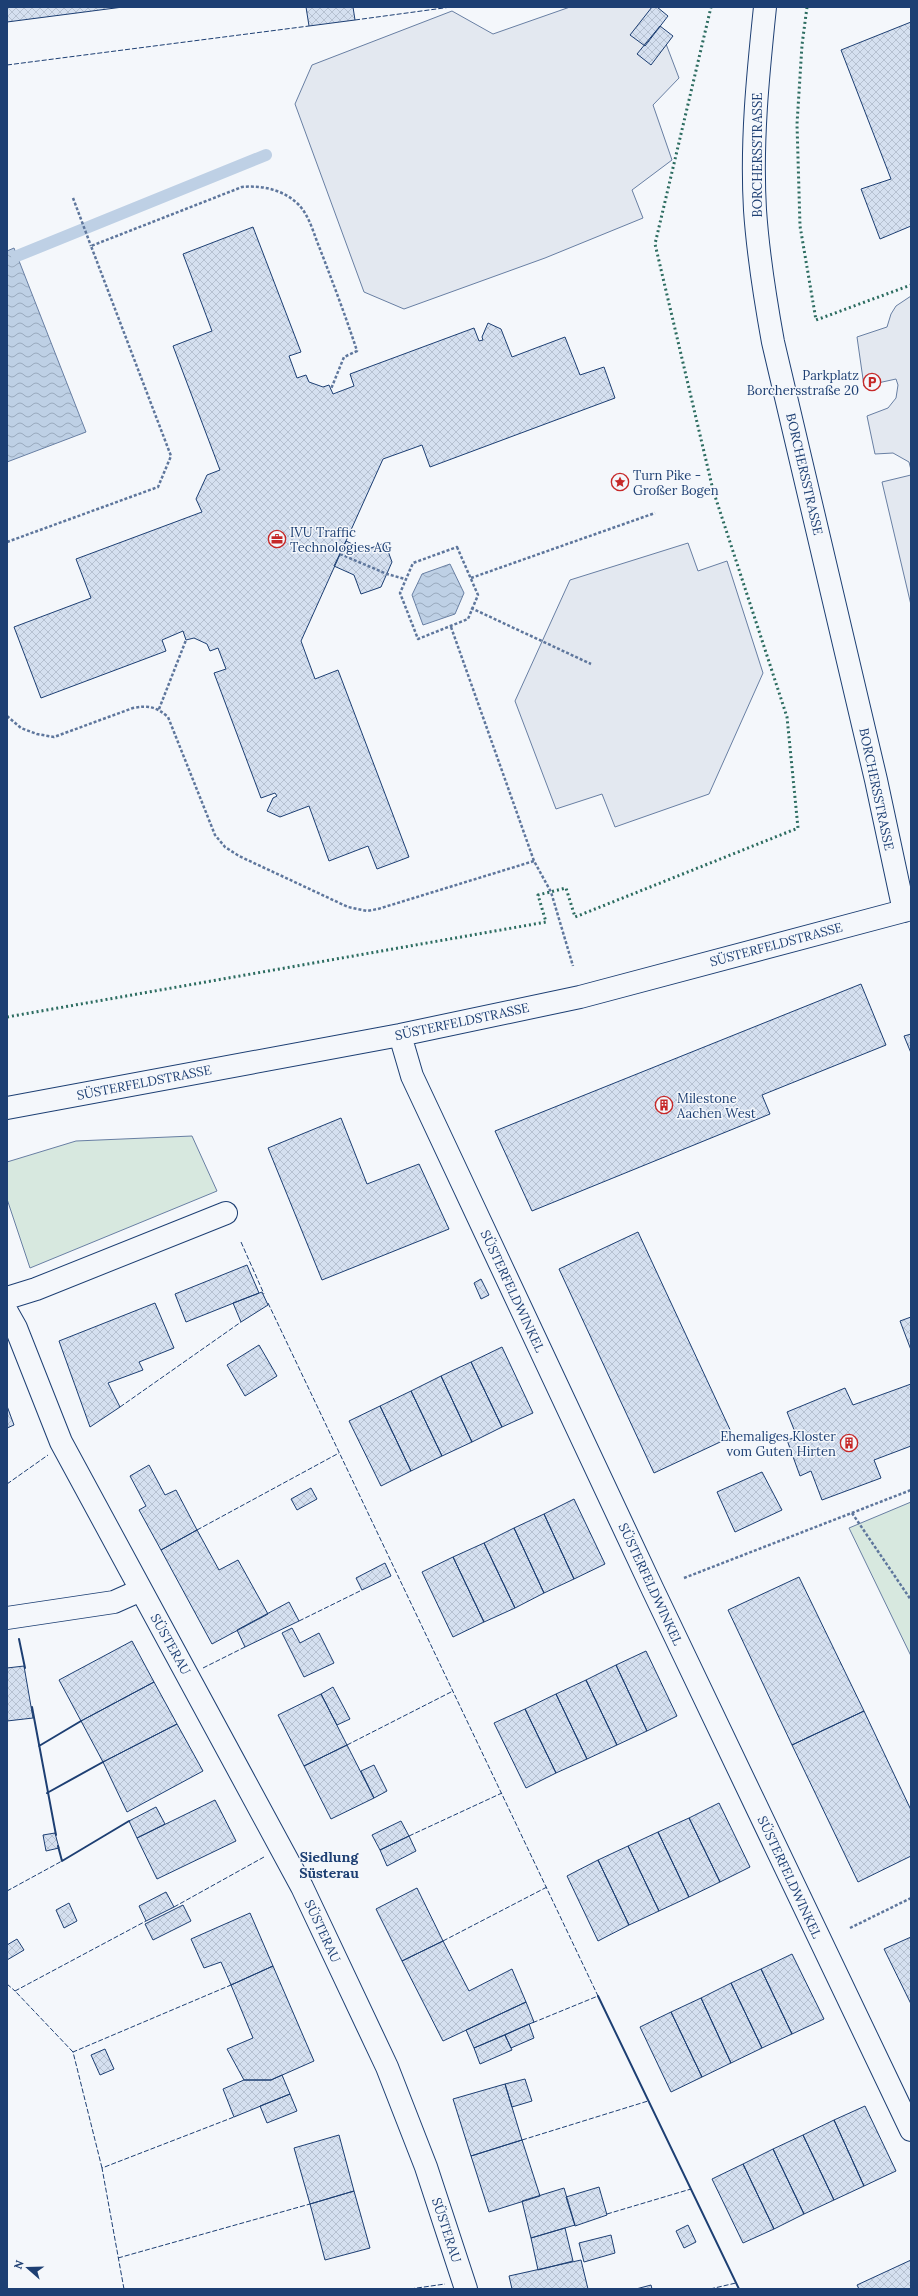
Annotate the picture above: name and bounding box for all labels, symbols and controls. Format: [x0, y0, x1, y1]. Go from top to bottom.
street label: BORCHERSSTRASSE [749, 93, 766, 217]
place label: Parkplatz Borchersstraße 20 [747, 367, 859, 399]
parking icon: Parkplatz Borchersstraße 20 [862, 372, 882, 392]
street label: BORCHERSSTRASSE [782, 411, 827, 537]
place label: Turn Pike - Großer Bogen [633, 467, 719, 499]
place icon: Turn Pike - Großer Bogen [610, 472, 630, 492]
place label: IVU Traffic Technologies AG [290, 524, 392, 556]
office icon: IVU Traffic Technologies AG [267, 529, 287, 549]
street label: BORCHERSSTRASSE [855, 726, 898, 852]
street label: SÜSTERFELDSTRASSE [708, 919, 844, 970]
street label: SÜSTERFELDSTRASSE [393, 999, 531, 1044]
street label: SÜSTERFELDSTRASSE [75, 1061, 213, 1104]
place label: Milestone Aachen West [676, 1090, 756, 1122]
building icon: Milestone Aachen West [654, 1095, 674, 1115]
street label: SÜSTERFELDWINKEL [477, 1227, 549, 1355]
place label: Ehemaliges Kloster vom Guten Hirten [720, 1428, 836, 1460]
building icon: Ehemaliges Kloster vom Guten Hirten [839, 1433, 859, 1453]
street label: SÜSTERFELDWINKEL [615, 1520, 687, 1648]
street label: SÜSTERAU [147, 1611, 194, 1678]
street label: SÜSTERFELDWINKEL [754, 1813, 826, 1941]
district label: Siedlung Süsterau [299, 1848, 359, 1882]
street label: SÜSTERAU [301, 1897, 345, 1966]
street label: SÜSTERAU [428, 2195, 465, 2265]
north arrow [8, 2248, 48, 2288]
text: N [11, 2258, 27, 2271]

